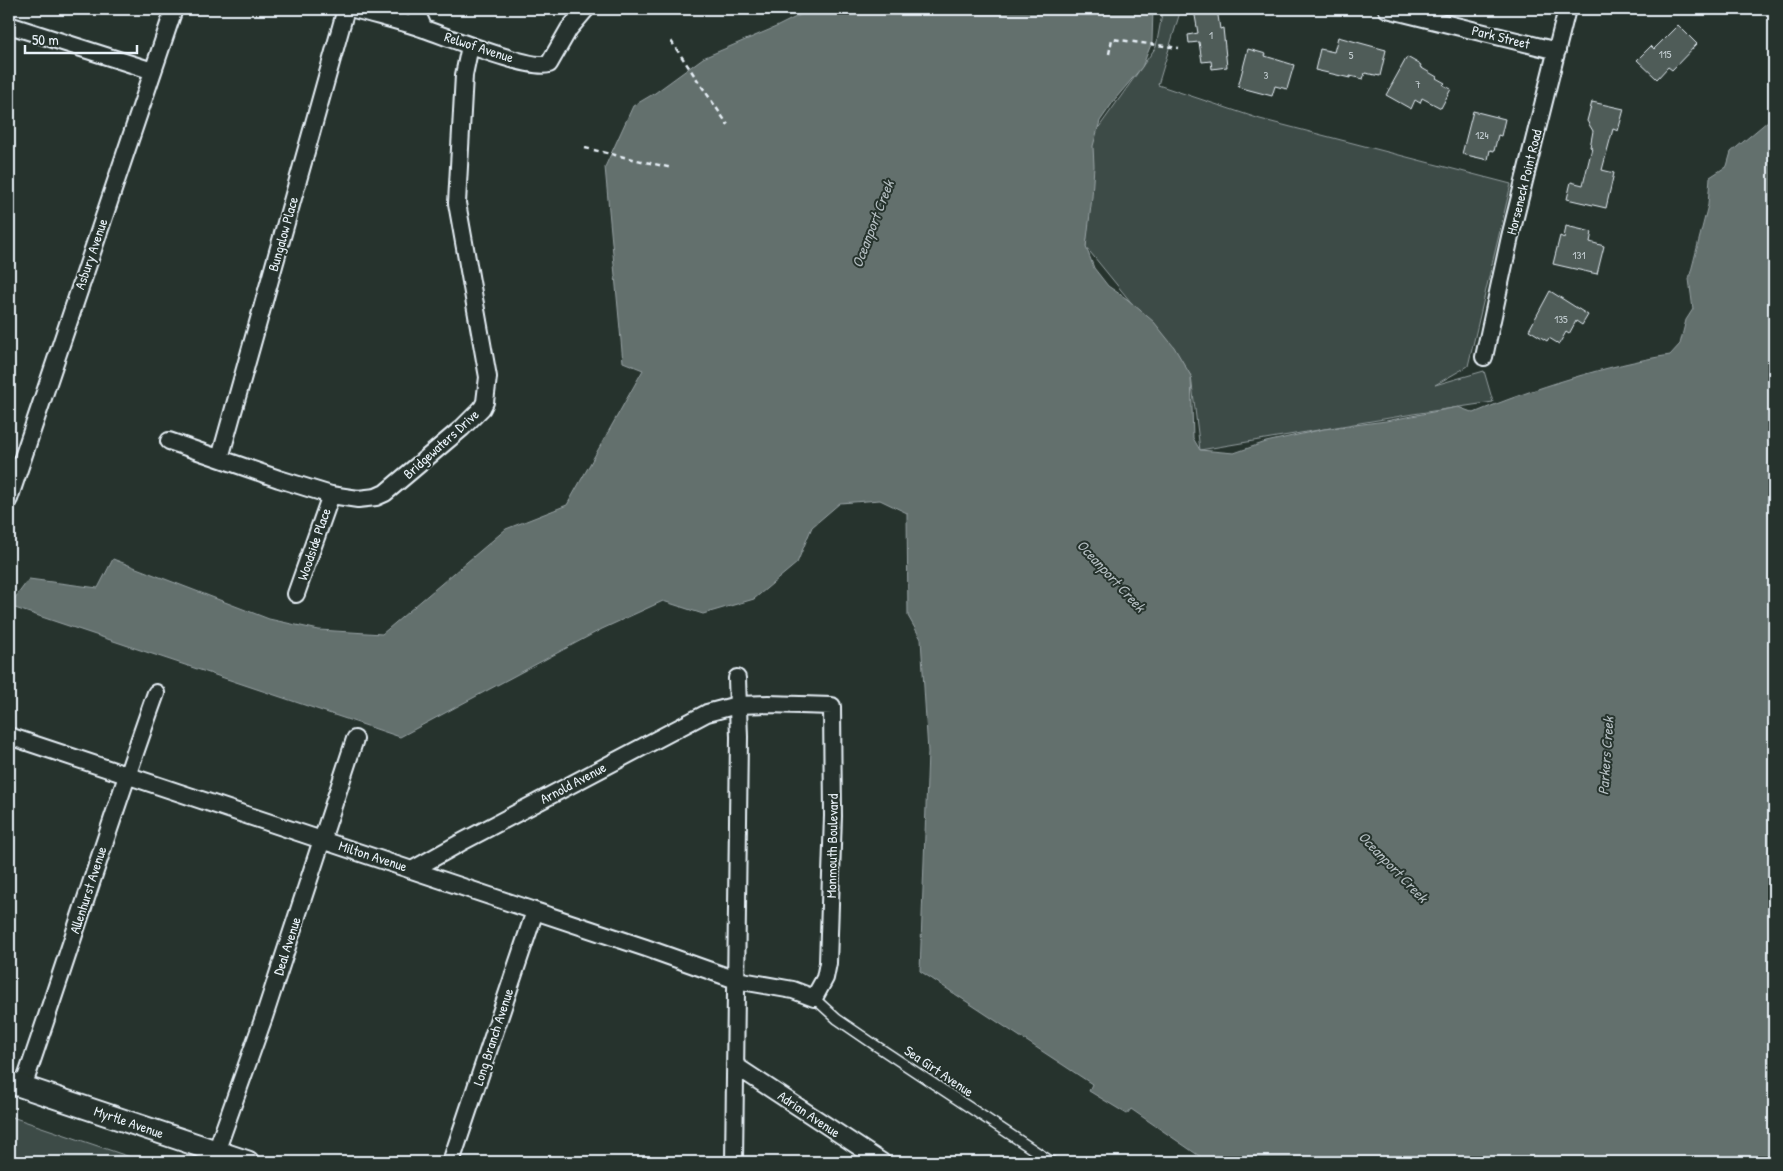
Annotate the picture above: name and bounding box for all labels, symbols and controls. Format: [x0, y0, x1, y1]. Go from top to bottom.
street label: Park Street [1470, 20, 1532, 53]
scale bar [25, 22, 138, 54]
street label: Relwof Avenue [442, 26, 517, 67]
house number: 1 [1209, 28, 1213, 42]
text: 50 m [32, 29, 59, 50]
house number: 115 [1659, 47, 1672, 61]
house number: 5 [1349, 48, 1354, 62]
house number: 3 [1264, 68, 1269, 82]
house number: 7 [1415, 77, 1421, 91]
street label: Horseneck Point Road [1501, 127, 1546, 236]
house number: 124 [1475, 128, 1489, 142]
water label: Oceanport Creek [846, 176, 899, 270]
street label: Bungalow Place [263, 194, 303, 274]
street label: Asbury Avenue [70, 216, 113, 292]
house number: 131 [1573, 248, 1585, 262]
house number: 135 [1554, 312, 1568, 326]
street label: Bridgewaters Drive [399, 404, 484, 483]
street label: Woodside Place [292, 505, 335, 582]
water label: Oceanport Creek [1072, 535, 1152, 618]
water label: Parkers Creek [1592, 714, 1619, 796]
street label: Arnold Avenue [536, 757, 609, 808]
street label: Monmouth Boulevard [821, 793, 842, 898]
water label: Oceanport Creek [1354, 826, 1434, 908]
street label: Milton Avenue [337, 836, 410, 876]
street label: Allenhurst Avenue [64, 843, 111, 936]
street label: Deal Avenue [268, 914, 305, 977]
street label: Long Branch Avenue [468, 985, 518, 1088]
street label: Sea Girt Avenue [901, 1040, 978, 1101]
street label: Adrian Avenue [774, 1086, 845, 1142]
street label: Myrtle Avenue [91, 1101, 167, 1143]

